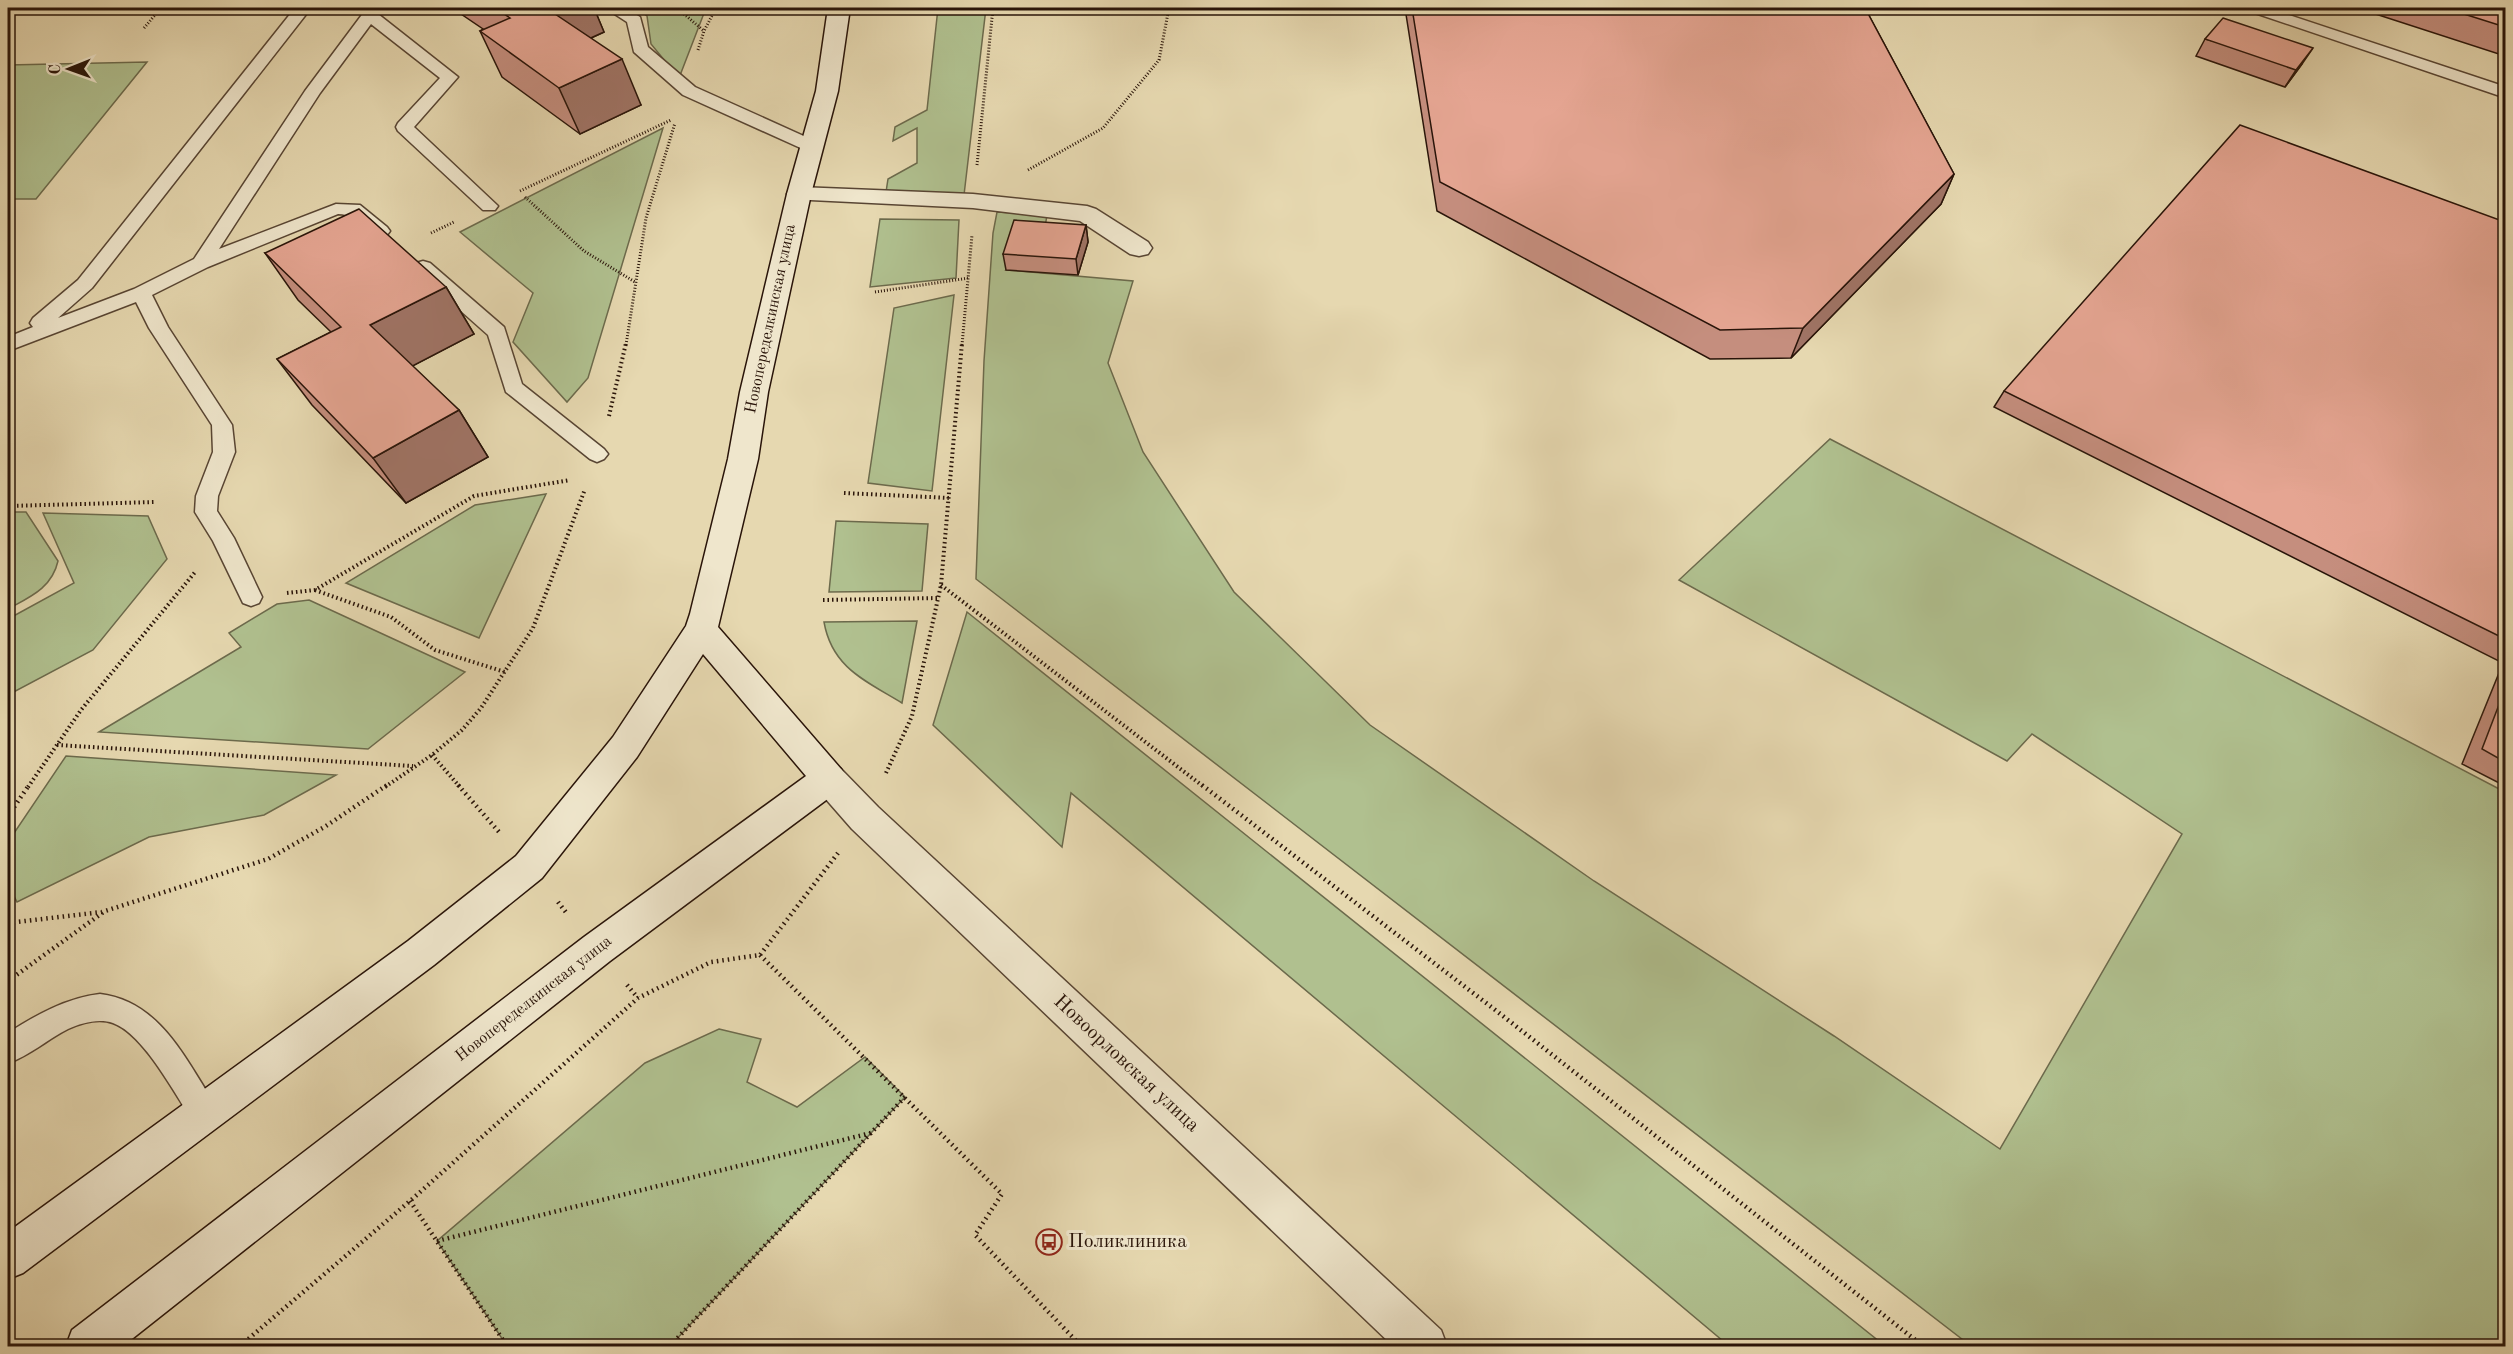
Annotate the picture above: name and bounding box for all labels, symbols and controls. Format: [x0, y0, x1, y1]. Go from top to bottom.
north arrow [39, 39, 99, 99]
text: С [48, 64, 64, 75]
street label: Новопеределкинская улица [743, 223, 799, 415]
street label: Новопеределкинская улица [453, 933, 615, 1065]
street label: Новоорловская улица [1049, 992, 1203, 1136]
bus stop icon: Поликлиника [1034, 1227, 1064, 1257]
place label: Поликлиника [1068, 1232, 1187, 1252]

